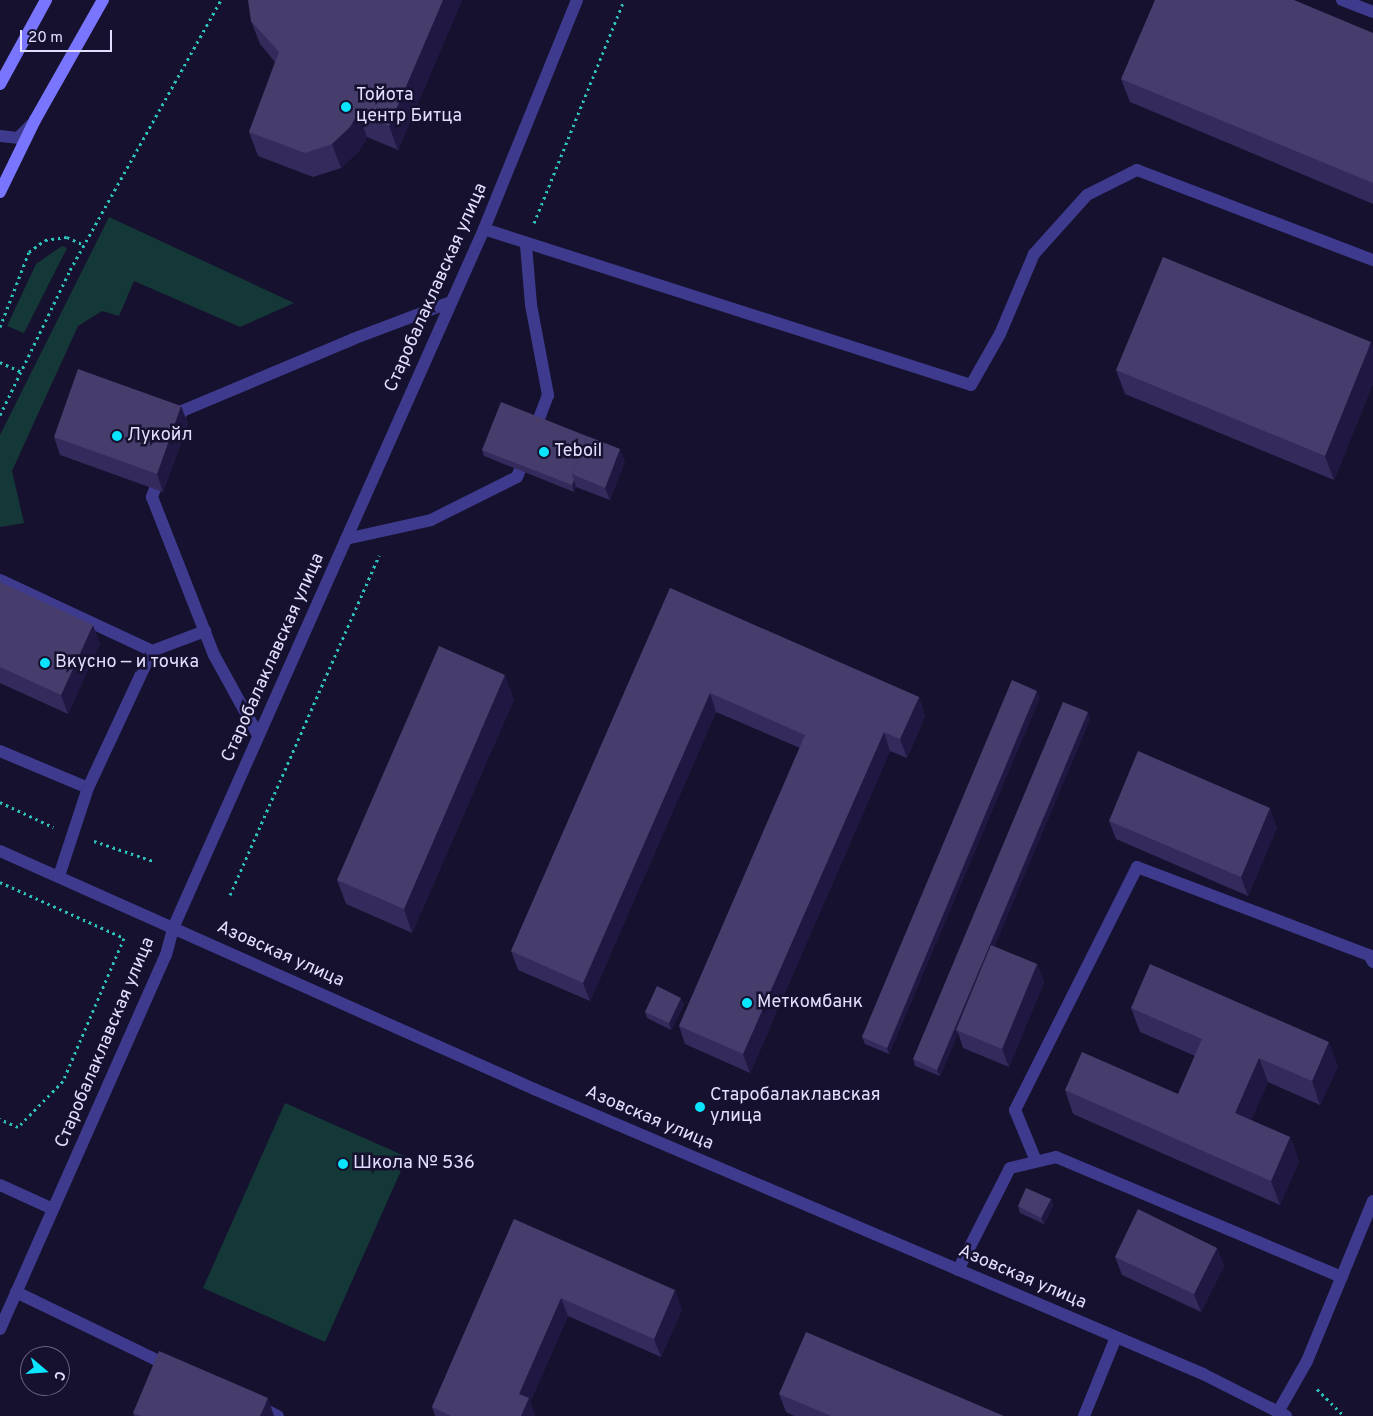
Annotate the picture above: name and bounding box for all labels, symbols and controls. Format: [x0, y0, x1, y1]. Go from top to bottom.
scale bar [22, 20, 115, 52]
text: 20 m [28, 29, 63, 48]
place label: Тойота центр Битца [356, 86, 462, 128]
marker: Тойота центр Битца [340, 101, 352, 113]
street label: Старобалаклавская улица [381, 180, 493, 396]
place label: Лукойл [127, 425, 193, 447]
marker: Лукойл [111, 430, 123, 442]
place label: Teboil [554, 441, 602, 463]
marker: Teboil [538, 446, 550, 458]
street label: Старобалаклавская улица [218, 550, 330, 766]
place label: Вкусно — и точка [55, 652, 199, 674]
marker: Вкусно — и точка [39, 657, 51, 669]
street label: Азовская улица [213, 917, 347, 993]
street label: Старобалаклавская улица [52, 934, 160, 1152]
place label: Меткомбанк [757, 992, 863, 1014]
marker: Меткомбанк [741, 997, 753, 1009]
street label: Азовская улица [582, 1082, 716, 1156]
place label: Старобалаклавская улица [710, 1086, 881, 1128]
marker: Старобалаклавская улица [694, 1101, 706, 1113]
place label: Школа № 536 [353, 1153, 475, 1175]
marker: Школа № 536 [337, 1158, 349, 1170]
street label: Азовская улица [955, 1241, 1089, 1315]
north arrow [20, 1346, 70, 1396]
text: С [49, 1369, 68, 1382]

